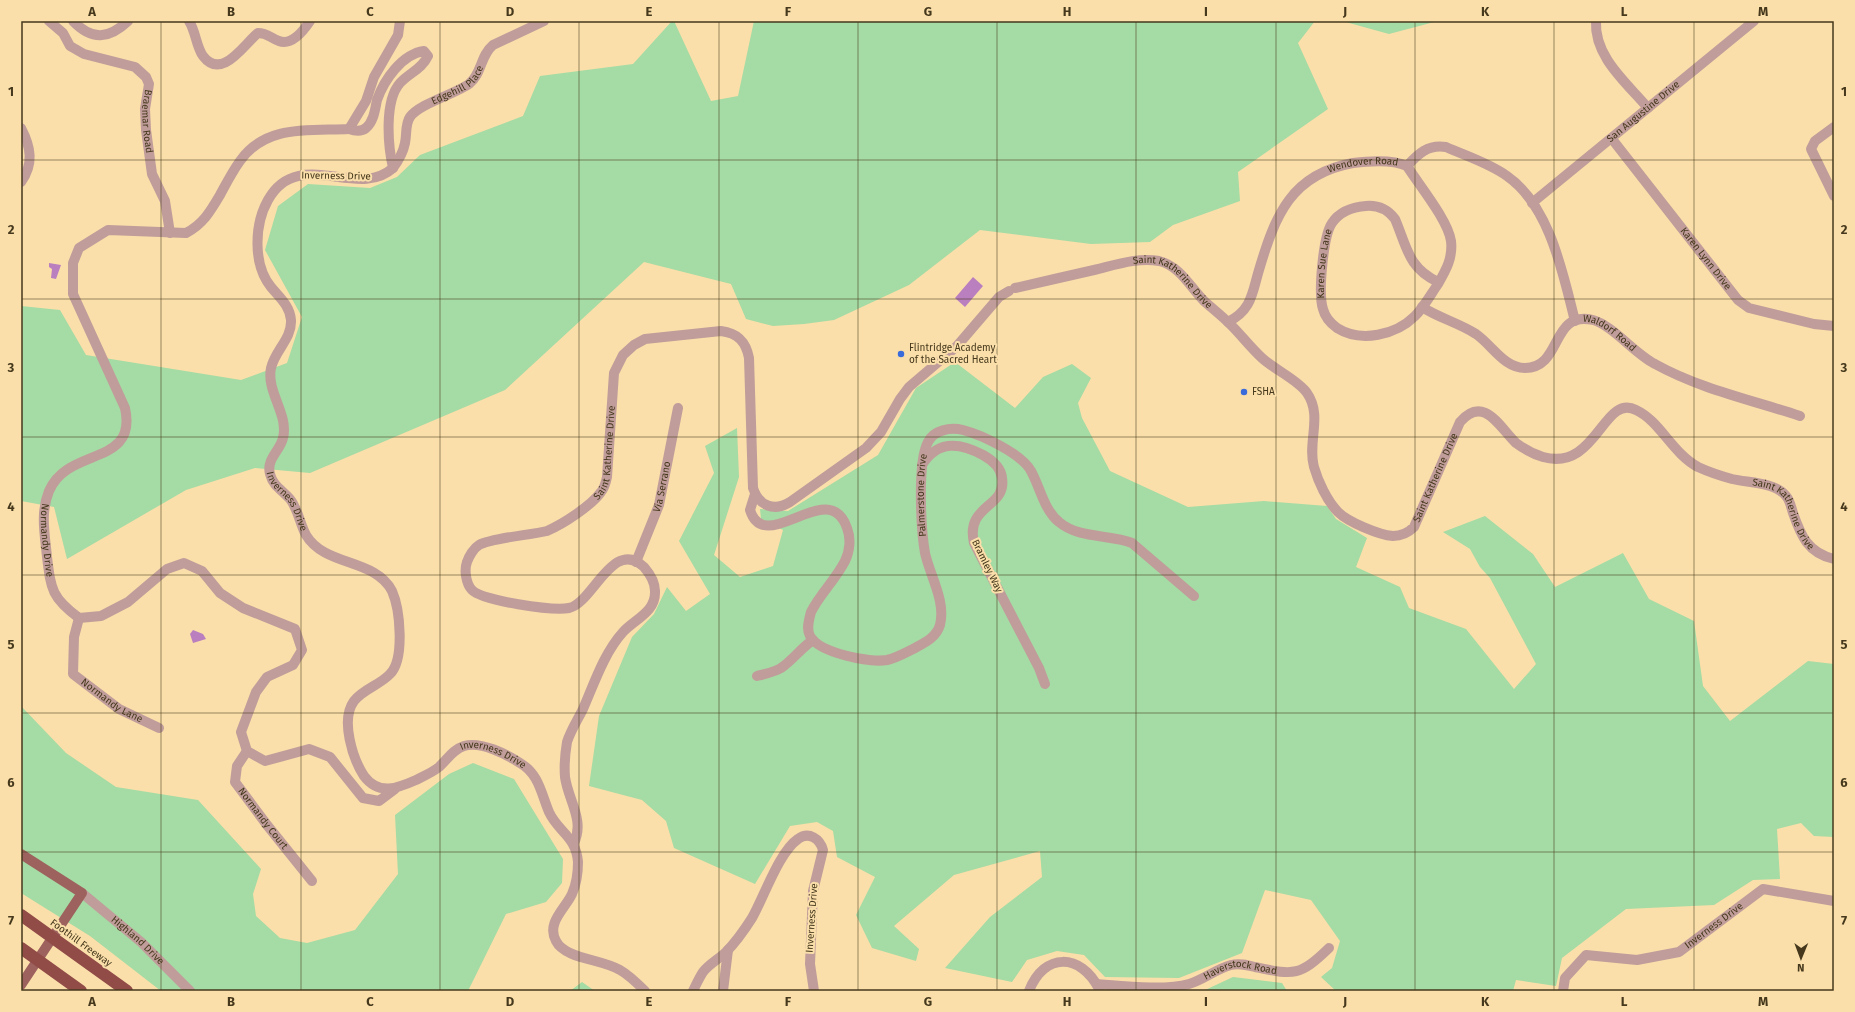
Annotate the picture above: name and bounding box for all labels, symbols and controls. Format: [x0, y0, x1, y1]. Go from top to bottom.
text: A [87, 4, 96, 19]
text: B [227, 4, 235, 19]
text: C [366, 4, 374, 19]
text: D [506, 4, 515, 19]
text: E [646, 4, 653, 19]
text: F [785, 4, 792, 19]
text: G [924, 4, 932, 19]
text: H [1063, 4, 1071, 19]
text: I [1204, 4, 1208, 19]
text: J [1342, 4, 1347, 19]
text: K [1481, 4, 1490, 19]
text: L [1621, 4, 1628, 19]
text: M [1758, 4, 1768, 19]
street label: Edgehill Place [429, 64, 486, 107]
street label: San Augustine Drive [1605, 78, 1682, 145]
text: 1 [8, 84, 14, 99]
text: 1 [1841, 84, 1847, 99]
street label: Braemar Road [139, 88, 155, 154]
street label: Wendover Road [1326, 155, 1399, 176]
street label: Inverness Drive [301, 169, 371, 183]
text: 2 [8, 222, 15, 237]
text: 2 [1841, 222, 1848, 237]
street label: Karen Lynn Drive [1678, 225, 1734, 292]
street label: Karen Sue Lane [1315, 227, 1335, 299]
street label: Saint Katherine Drive [1132, 254, 1215, 311]
street label: Waldorf Road [1583, 313, 1638, 354]
place label: Flintridge Academy of the Sacred Heart [909, 342, 997, 366]
marker: Flintridge Academy of the Sacred Heart [896, 349, 906, 359]
text: 3 [7, 360, 15, 375]
text: 3 [1840, 360, 1848, 375]
place label: FSHA [1252, 386, 1275, 398]
marker: FSHA [1239, 387, 1249, 397]
street label: Saint Katherine Drive [591, 405, 618, 502]
street label: Saint Katherine Drive [1411, 431, 1460, 524]
street label: Palmerstone Drive [915, 453, 930, 537]
street label: Via Serrano [651, 460, 673, 514]
street label: Inverness Drive [264, 470, 310, 533]
street label: Saint Katherine Drive [1752, 476, 1816, 553]
text: 4 [7, 499, 15, 514]
text: 4 [1840, 499, 1848, 514]
street label: Normandy Drive [38, 503, 56, 578]
street label: Bramley Way [969, 537, 1005, 595]
text: 5 [8, 637, 15, 652]
text: 5 [1841, 637, 1848, 652]
street label: Normandy Lane [79, 676, 145, 725]
street label: Inverness Drive [458, 739, 528, 771]
text: 6 [7, 775, 15, 790]
text: 6 [1840, 775, 1848, 790]
street label: Normandy Court [235, 785, 290, 852]
street label: Inverness Drive [804, 883, 820, 953]
street label: Inverness Drive [1682, 900, 1745, 951]
text: 7 [8, 913, 14, 928]
text: 7 [1841, 913, 1847, 928]
street label: Highland Drive [109, 914, 166, 967]
street label: Foothill Freeway [48, 917, 114, 969]
north arrow [1781, 938, 1821, 978]
street label: Haverstock Road [1201, 958, 1278, 983]
text: N [1797, 961, 1805, 974]
text: A [87, 994, 96, 1009]
text: B [227, 994, 235, 1009]
text: C [366, 994, 374, 1009]
text: D [506, 994, 515, 1009]
text: E [646, 994, 653, 1009]
text: F [785, 994, 792, 1009]
text: G [924, 994, 932, 1009]
text: H [1063, 994, 1071, 1009]
text: I [1204, 994, 1208, 1009]
text: J [1342, 994, 1347, 1009]
text: K [1481, 994, 1490, 1009]
text: L [1621, 994, 1628, 1009]
text: M [1758, 994, 1768, 1009]

